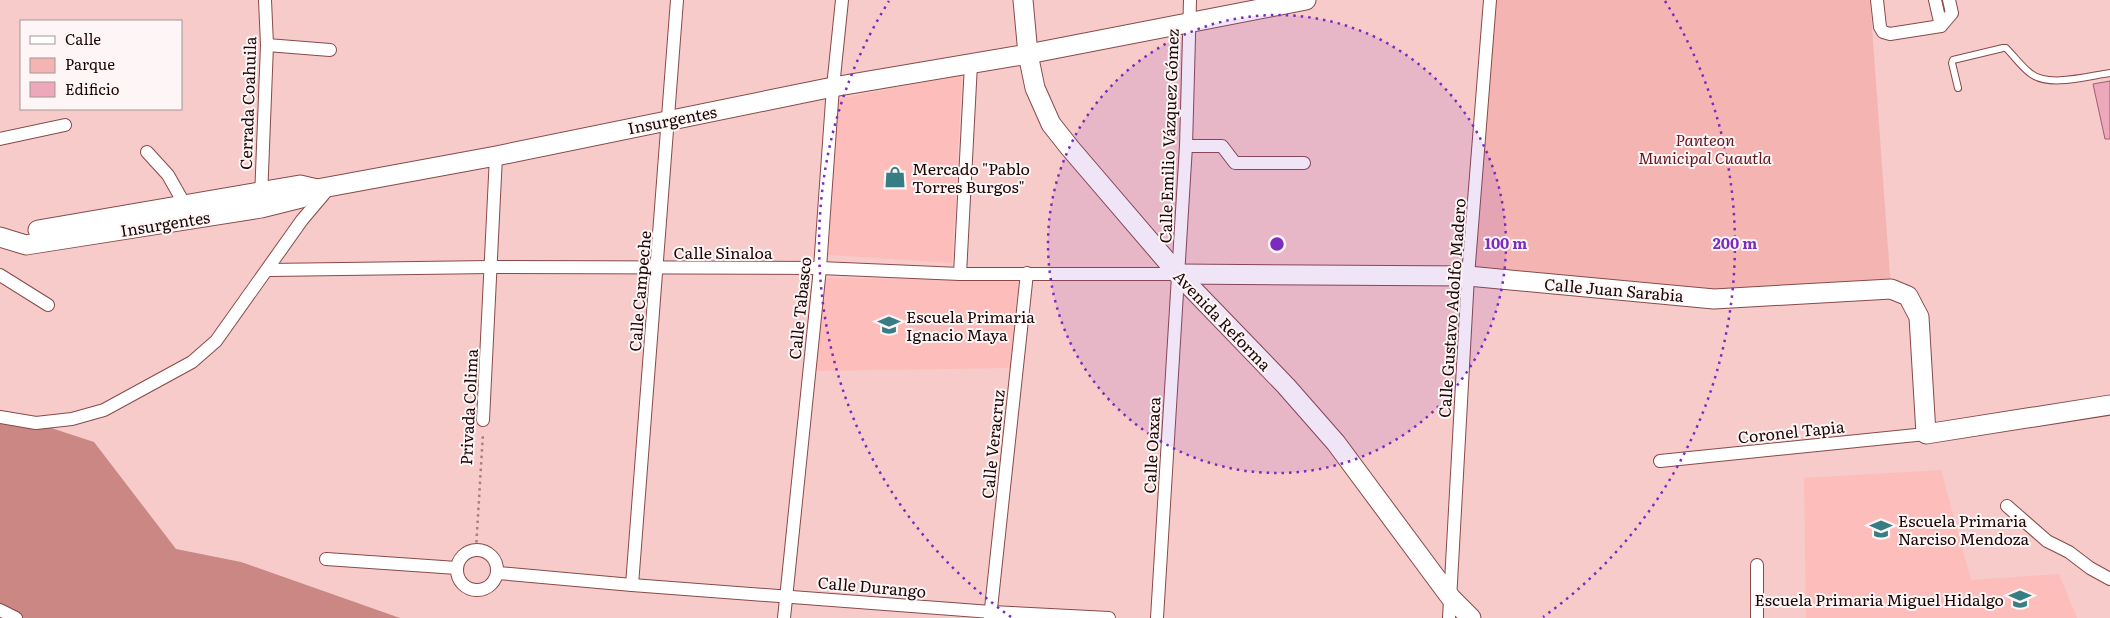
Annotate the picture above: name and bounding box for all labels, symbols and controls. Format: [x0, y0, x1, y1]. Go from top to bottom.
legend [20, 20, 182, 110]
text: Calle [65, 27, 101, 50]
street label: Calle Emilio Vázquez Gómez [1152, 28, 1184, 244]
street label: Cerrada Coahuila [233, 36, 261, 170]
text: Parque [65, 52, 115, 75]
text: Edificio [65, 77, 120, 100]
street label: Insurgentes [625, 99, 719, 139]
park label: Panteon Municipal Cuautla [1638, 127, 1773, 169]
place label: Mercado "Pablo Torres Burgos" [912, 156, 1030, 198]
shop icon: Mercado "Pablo Torres Burgos" [882, 164, 908, 190]
street label: Calle Gustavo Adolfo Madero [1431, 197, 1471, 419]
street label: Insurgentes [118, 204, 212, 242]
street label: Calle Campeche [622, 229, 656, 353]
text: 100 m [1485, 231, 1527, 254]
text: 200 m [1713, 231, 1757, 254]
centre of rings [1268, 235, 1286, 253]
street label: Calle Sinaloa [673, 240, 773, 264]
street label: Calle Tabasco [782, 255, 816, 361]
street label: Avenida Reforma [1169, 264, 1278, 376]
street label: Calle Juan Sarabia [1543, 271, 1685, 307]
place label: Escuela Primaria Ignacio Maya [906, 304, 1035, 346]
school or university icon: Escuela Primaria Ignacio Maya [876, 312, 902, 338]
street label: Privada Colima [453, 348, 483, 466]
street label: Calle Veracruz [974, 388, 1010, 500]
street label: Calle Oaxaca [1136, 396, 1166, 494]
street label: Coronel Tapia [1736, 413, 1846, 449]
place label: Escuela Primaria Narciso Mendoza [1898, 508, 2030, 550]
school or university icon: Escuela Primaria Narciso Mendoza [1868, 516, 1894, 542]
street label: Calle Durango [817, 569, 927, 603]
school or university icon: Escuela Primaria Miguel Hidalgo [2007, 586, 2033, 612]
place label: Escuela Primaria Miguel Hidalgo [1755, 587, 2004, 611]

